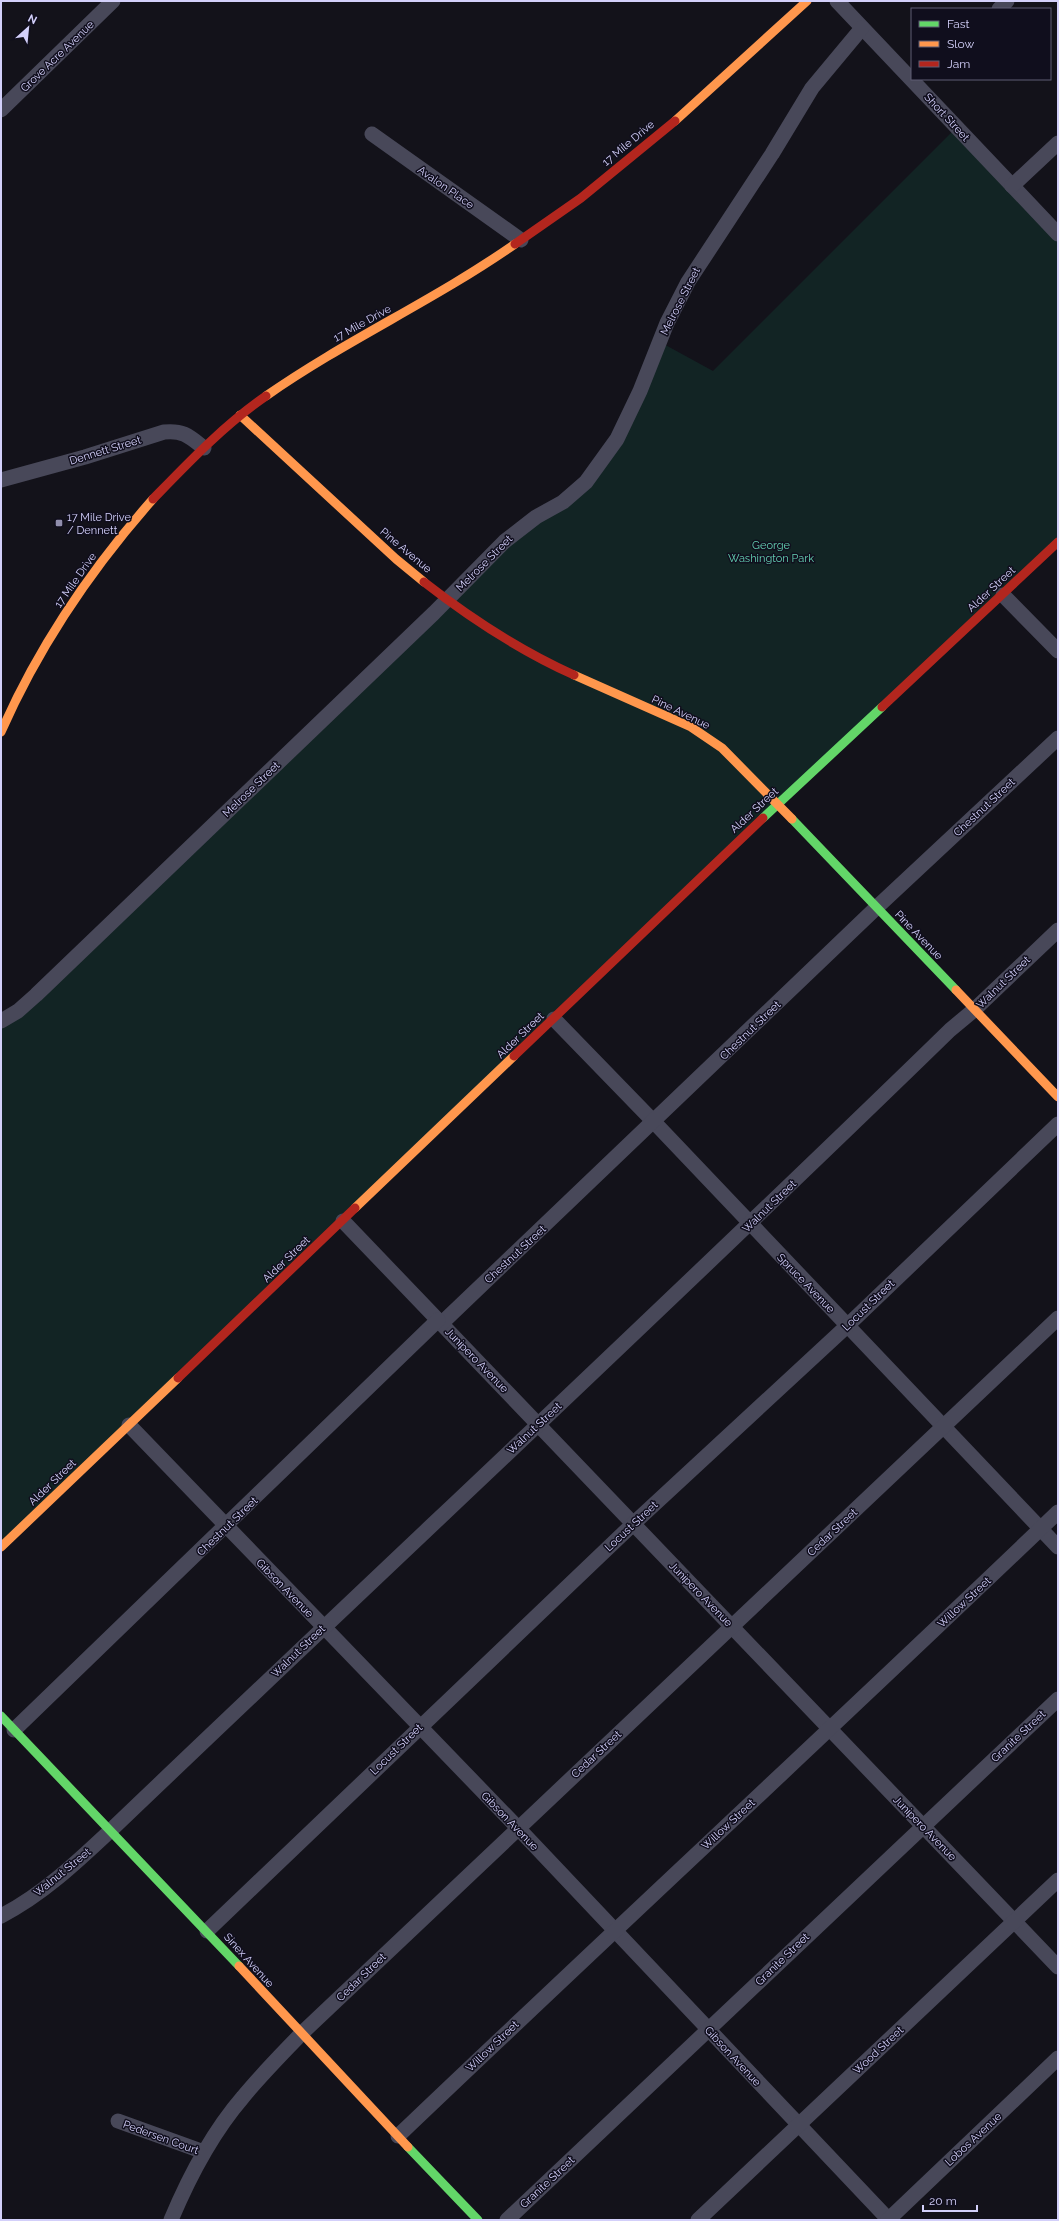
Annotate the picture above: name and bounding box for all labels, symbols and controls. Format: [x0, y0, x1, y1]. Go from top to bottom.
north arrow [8, 8, 48, 48]
legend [911, 8, 1051, 80]
text: N [26, 12, 39, 27]
text: Fast [947, 17, 970, 31]
street label: Grove Acre Avenue [18, 18, 97, 95]
text: Slow [947, 37, 974, 51]
text: Jam [947, 57, 970, 71]
street label: Short Street [921, 91, 972, 144]
street label: 17 Mile Drive [600, 118, 657, 169]
street label: Avalon Place [415, 163, 477, 212]
street label: Melrose Street [658, 265, 703, 337]
street label: 17 Mile Drive [331, 302, 394, 345]
street label: Dennett Street [68, 433, 143, 468]
place label: 17 Mile Drive / Dennett [67, 511, 131, 537]
marker: 17 Mile Drive / Dennett [54, 518, 64, 528]
street label: Pine Avenue [377, 525, 434, 576]
street label: Melrose Street [453, 532, 515, 594]
park label: George Washington Park [728, 539, 814, 565]
street label: 17 Mile Drive [52, 550, 99, 610]
street label: Alder Street [965, 564, 1018, 615]
street label: Pine Avenue [650, 693, 713, 732]
street label: Melrose Street [220, 759, 283, 820]
street label: Chestnut Street [951, 775, 1018, 839]
street label: Alder Street [728, 785, 781, 836]
street label: Pine Avenue [892, 908, 946, 963]
street label: Walnut Street [974, 953, 1033, 1011]
street label: Chestnut Street [717, 998, 784, 1063]
street label: Alder Street [494, 1009, 547, 1061]
street label: Walnut Street [740, 1177, 799, 1235]
street label: Chestnut Street [482, 1222, 549, 1286]
street label: Alder Street [260, 1233, 313, 1285]
street label: Spruce Avenue [774, 1251, 838, 1316]
street label: Locust Street [839, 1277, 897, 1334]
street label: Junipero Avenue [442, 1325, 511, 1396]
street label: Walnut Street [504, 1400, 565, 1457]
street label: Alder Street [26, 1456, 79, 1508]
street label: Chestnut Street [194, 1494, 261, 1559]
street label: Locust Street [602, 1498, 661, 1554]
street label: Cedar Street [805, 1506, 860, 1559]
street label: Gibson Avenue [253, 1556, 316, 1621]
street label: Junipero Avenue [666, 1559, 735, 1630]
street label: Willow Street [935, 1574, 994, 1630]
street label: Walnut Street [269, 1622, 328, 1680]
street label: Granite Street [988, 1708, 1049, 1765]
street label: Locust Street [367, 1721, 425, 1778]
street label: Cedar Street [569, 1728, 624, 1781]
street label: Gibson Avenue [478, 1789, 541, 1854]
street label: Junipero Avenue [890, 1793, 959, 1864]
street label: Willow Street [699, 1796, 758, 1852]
street label: Walnut Street [31, 1845, 94, 1899]
street label: Granite Street [753, 1930, 812, 1988]
street label: Sinex Avenue [221, 1931, 277, 1990]
street label: Cedar Street [334, 1950, 389, 2004]
street label: Willow Street [463, 2018, 522, 2075]
street label: Gibson Avenue [702, 2024, 764, 2089]
street label: Wood Street [850, 2024, 906, 2077]
street label: Lobos Avenue [942, 2110, 1005, 2169]
street label: Pedersen Court [121, 2118, 201, 2157]
street label: Granite Street [517, 2154, 578, 2211]
scale bar [923, 2187, 977, 2213]
text: 20 m [929, 2194, 957, 2208]

